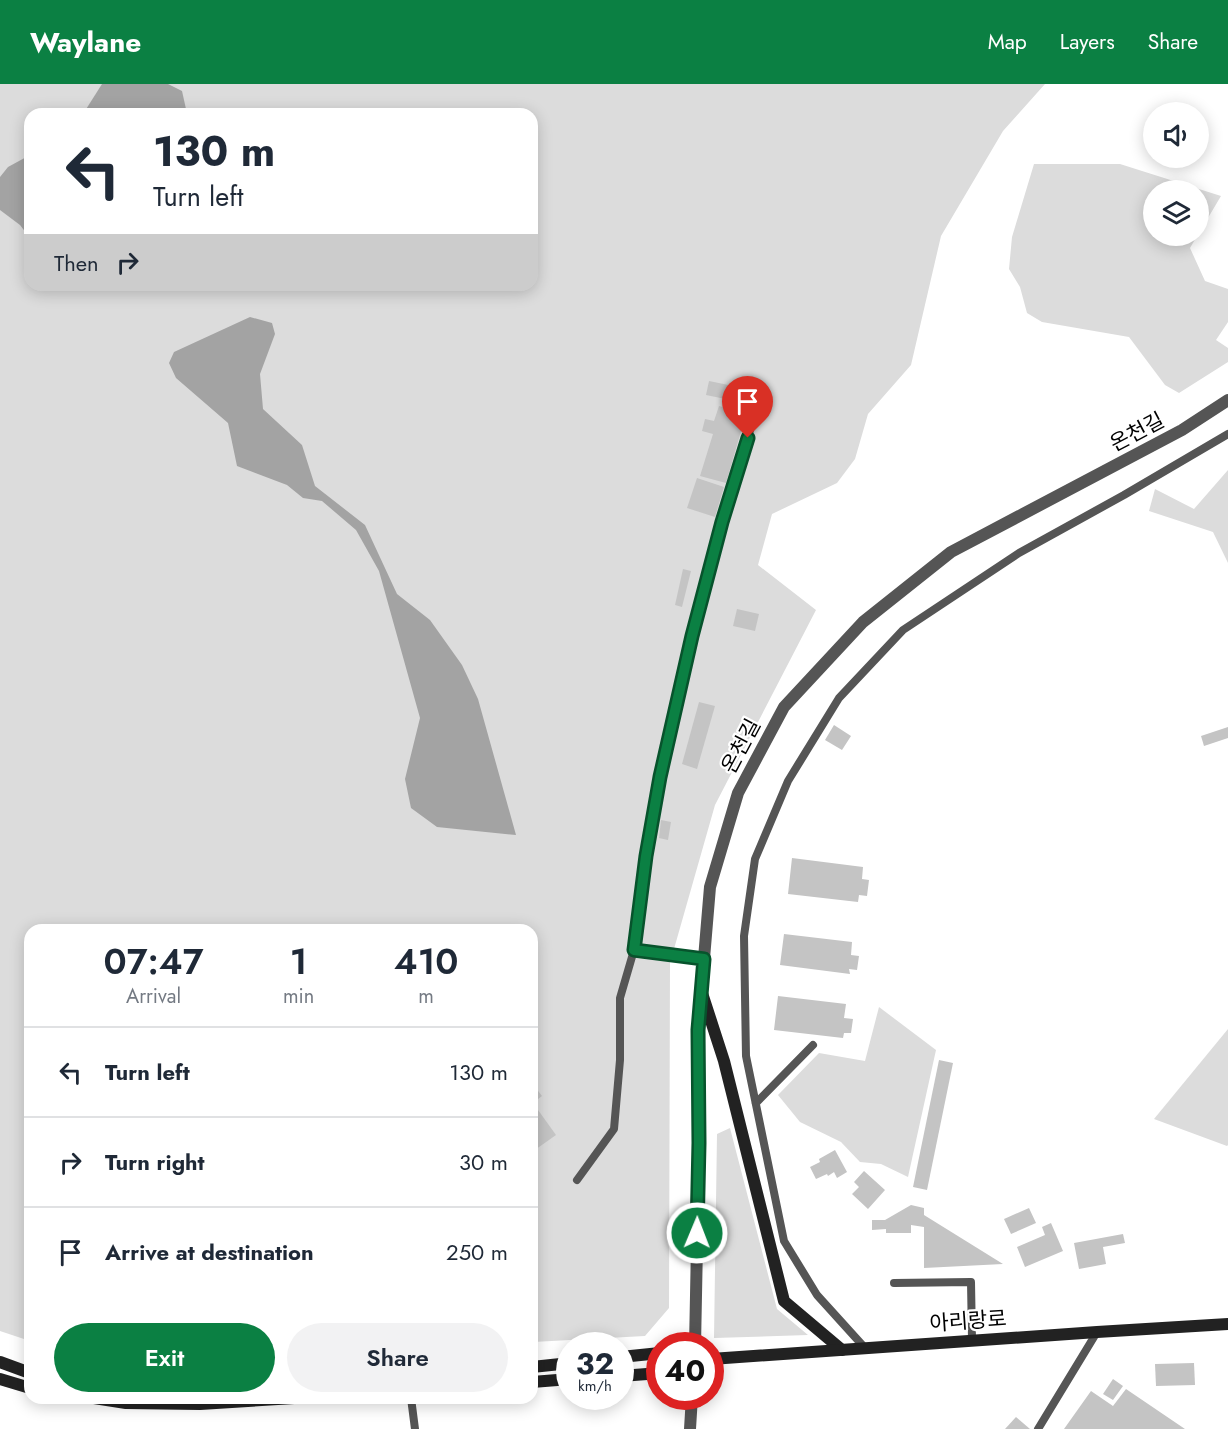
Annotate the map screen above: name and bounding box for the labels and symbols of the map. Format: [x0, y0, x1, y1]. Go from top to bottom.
pin [722, 376, 773, 438]
street label: 온천길 [1104, 405, 1170, 459]
street label: 온천길 [714, 713, 768, 779]
position arrow [665, 1201, 729, 1265]
street label: 아리랑로 [928, 1303, 1008, 1339]
speed limit sign: 40 [646, 1332, 724, 1410]

